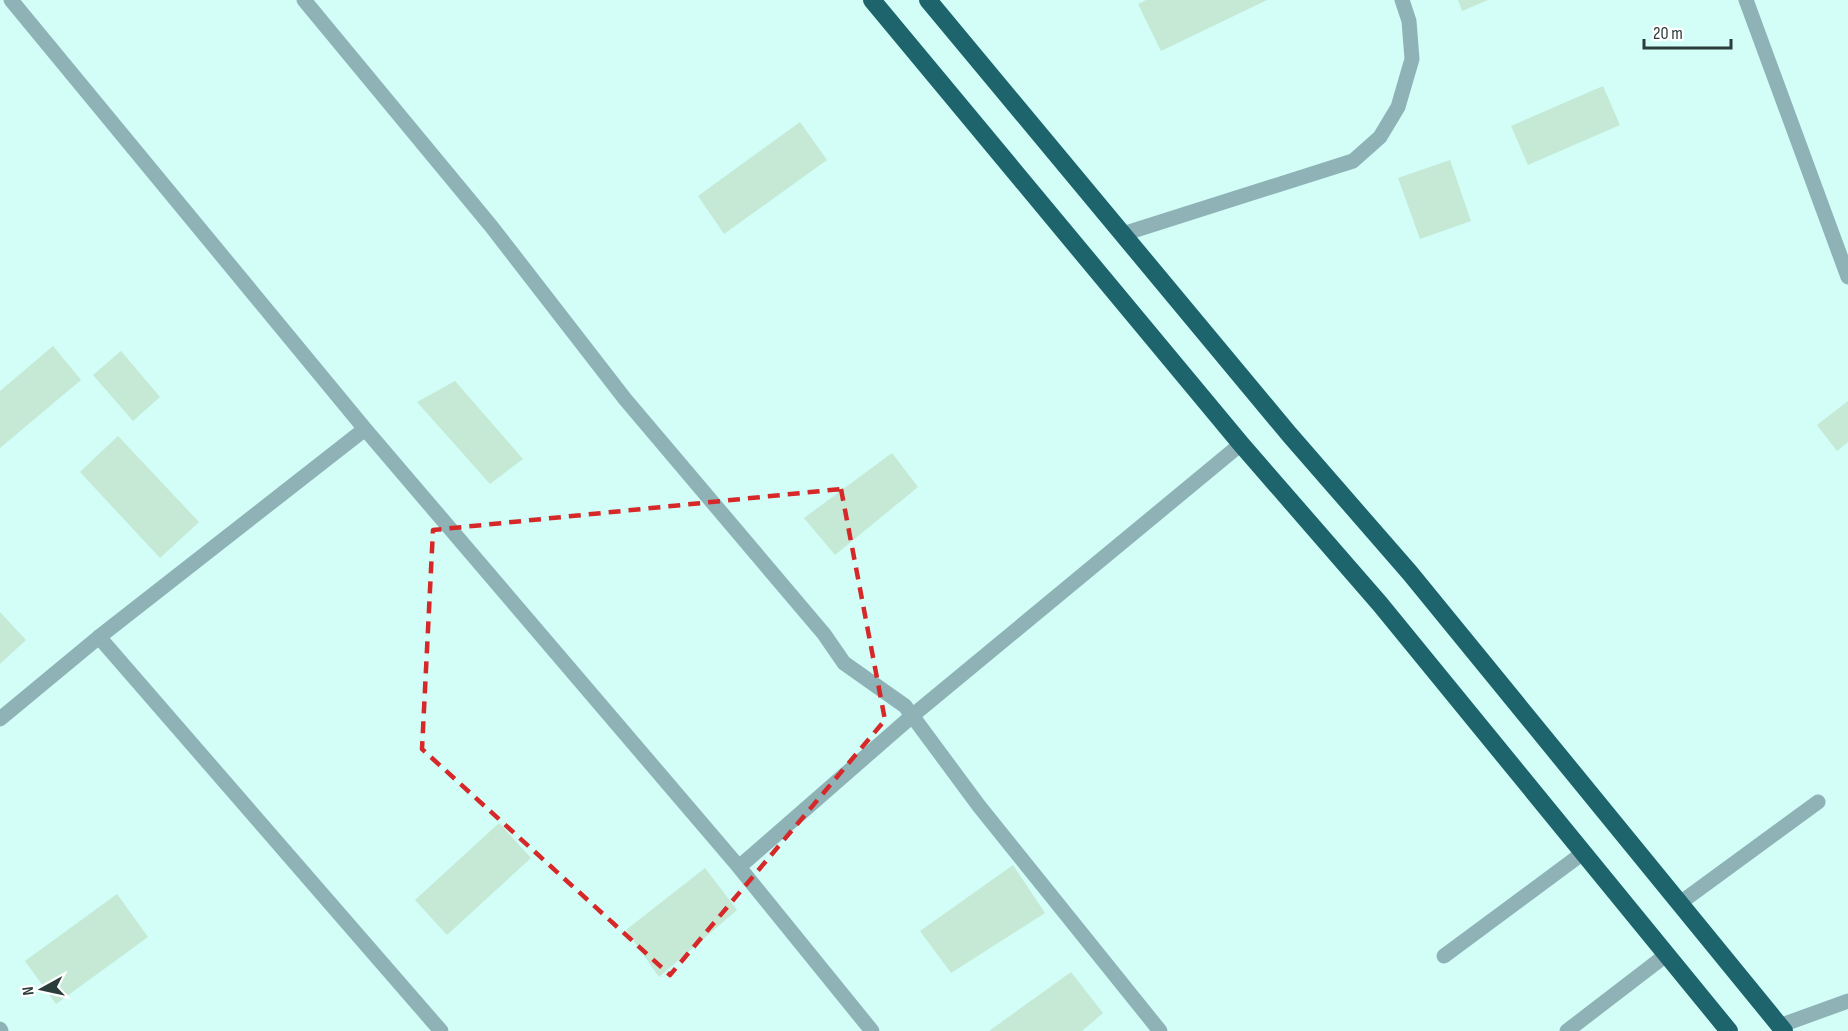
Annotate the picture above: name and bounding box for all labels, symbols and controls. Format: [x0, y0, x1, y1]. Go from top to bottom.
scale bar [1644, 12, 1731, 50]
text: 20 m [1653, 23, 1683, 44]
north arrow [12, 959, 72, 1019]
text: N [19, 985, 39, 996]

